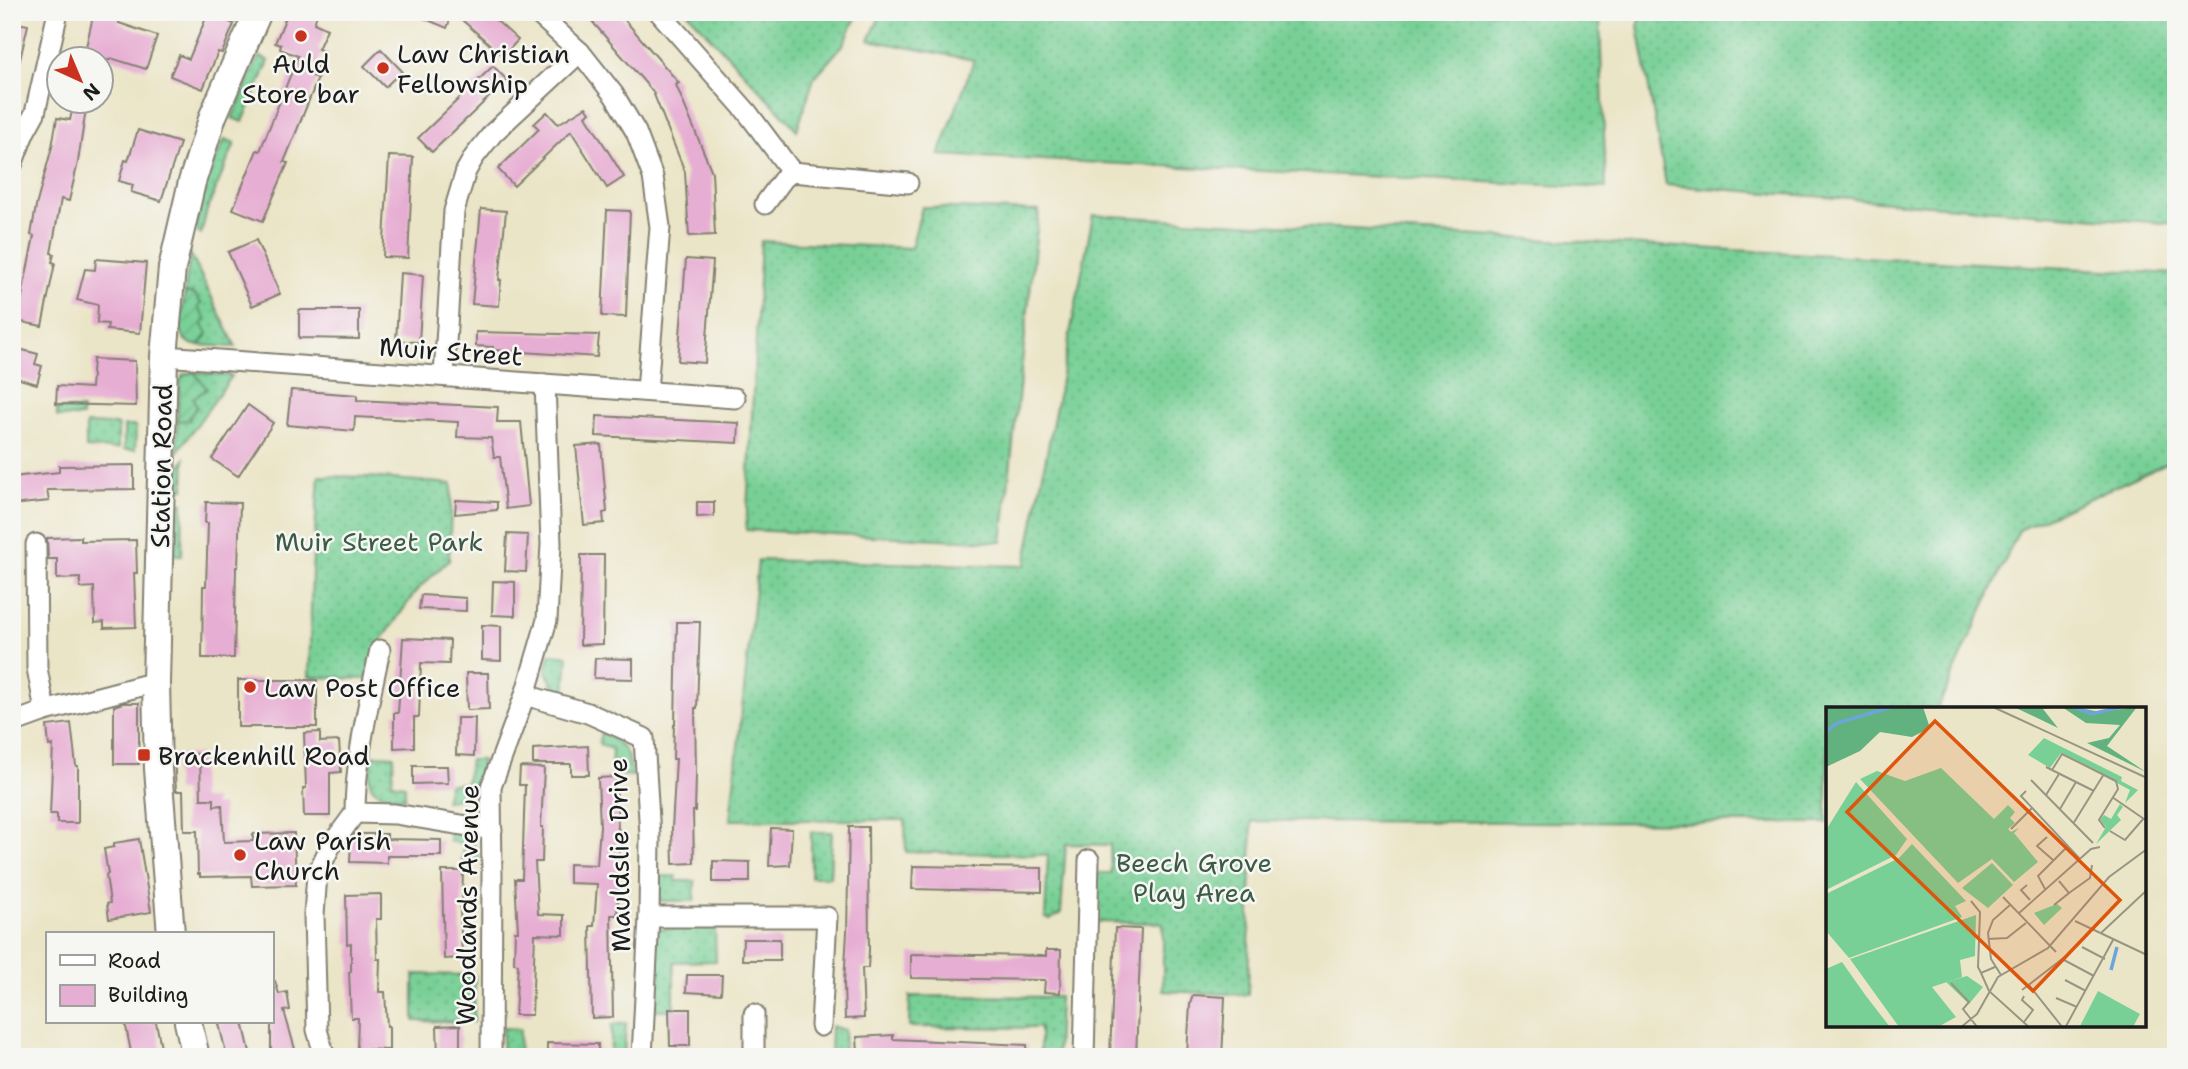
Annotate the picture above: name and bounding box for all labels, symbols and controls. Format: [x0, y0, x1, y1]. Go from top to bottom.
marker: Auld Store bar [293, 28, 309, 44]
place label: Law Christian Fellowship [397, 36, 570, 101]
north arrow [46, 46, 116, 116]
place label: Auld Store bar [242, 46, 360, 111]
marker: Law Christian Fellowship [375, 60, 391, 76]
text: N [77, 78, 106, 106]
street label: Muir Street [378, 329, 524, 373]
street label: Station Road [142, 384, 180, 548]
park label: Muir Street Park [275, 524, 483, 559]
place label: Law Post Office [264, 670, 460, 705]
marker: Law Post Office [242, 679, 258, 695]
inset map [1826, 707, 2146, 1027]
place label: Brackenhill Road [158, 738, 370, 773]
marker: Brackenhill Road [136, 747, 152, 763]
street label: Mauldslie Drive [600, 758, 638, 952]
street label: Woodlands Avenue [447, 784, 487, 1026]
place label: Law Parish Church [254, 823, 391, 888]
park label: Beech Grove Play Area [1116, 845, 1272, 910]
marker: Law Parish Church [232, 847, 248, 863]
legend [46, 932, 273, 1024]
text: Road [108, 947, 161, 975]
text: Building [108, 981, 188, 1009]

